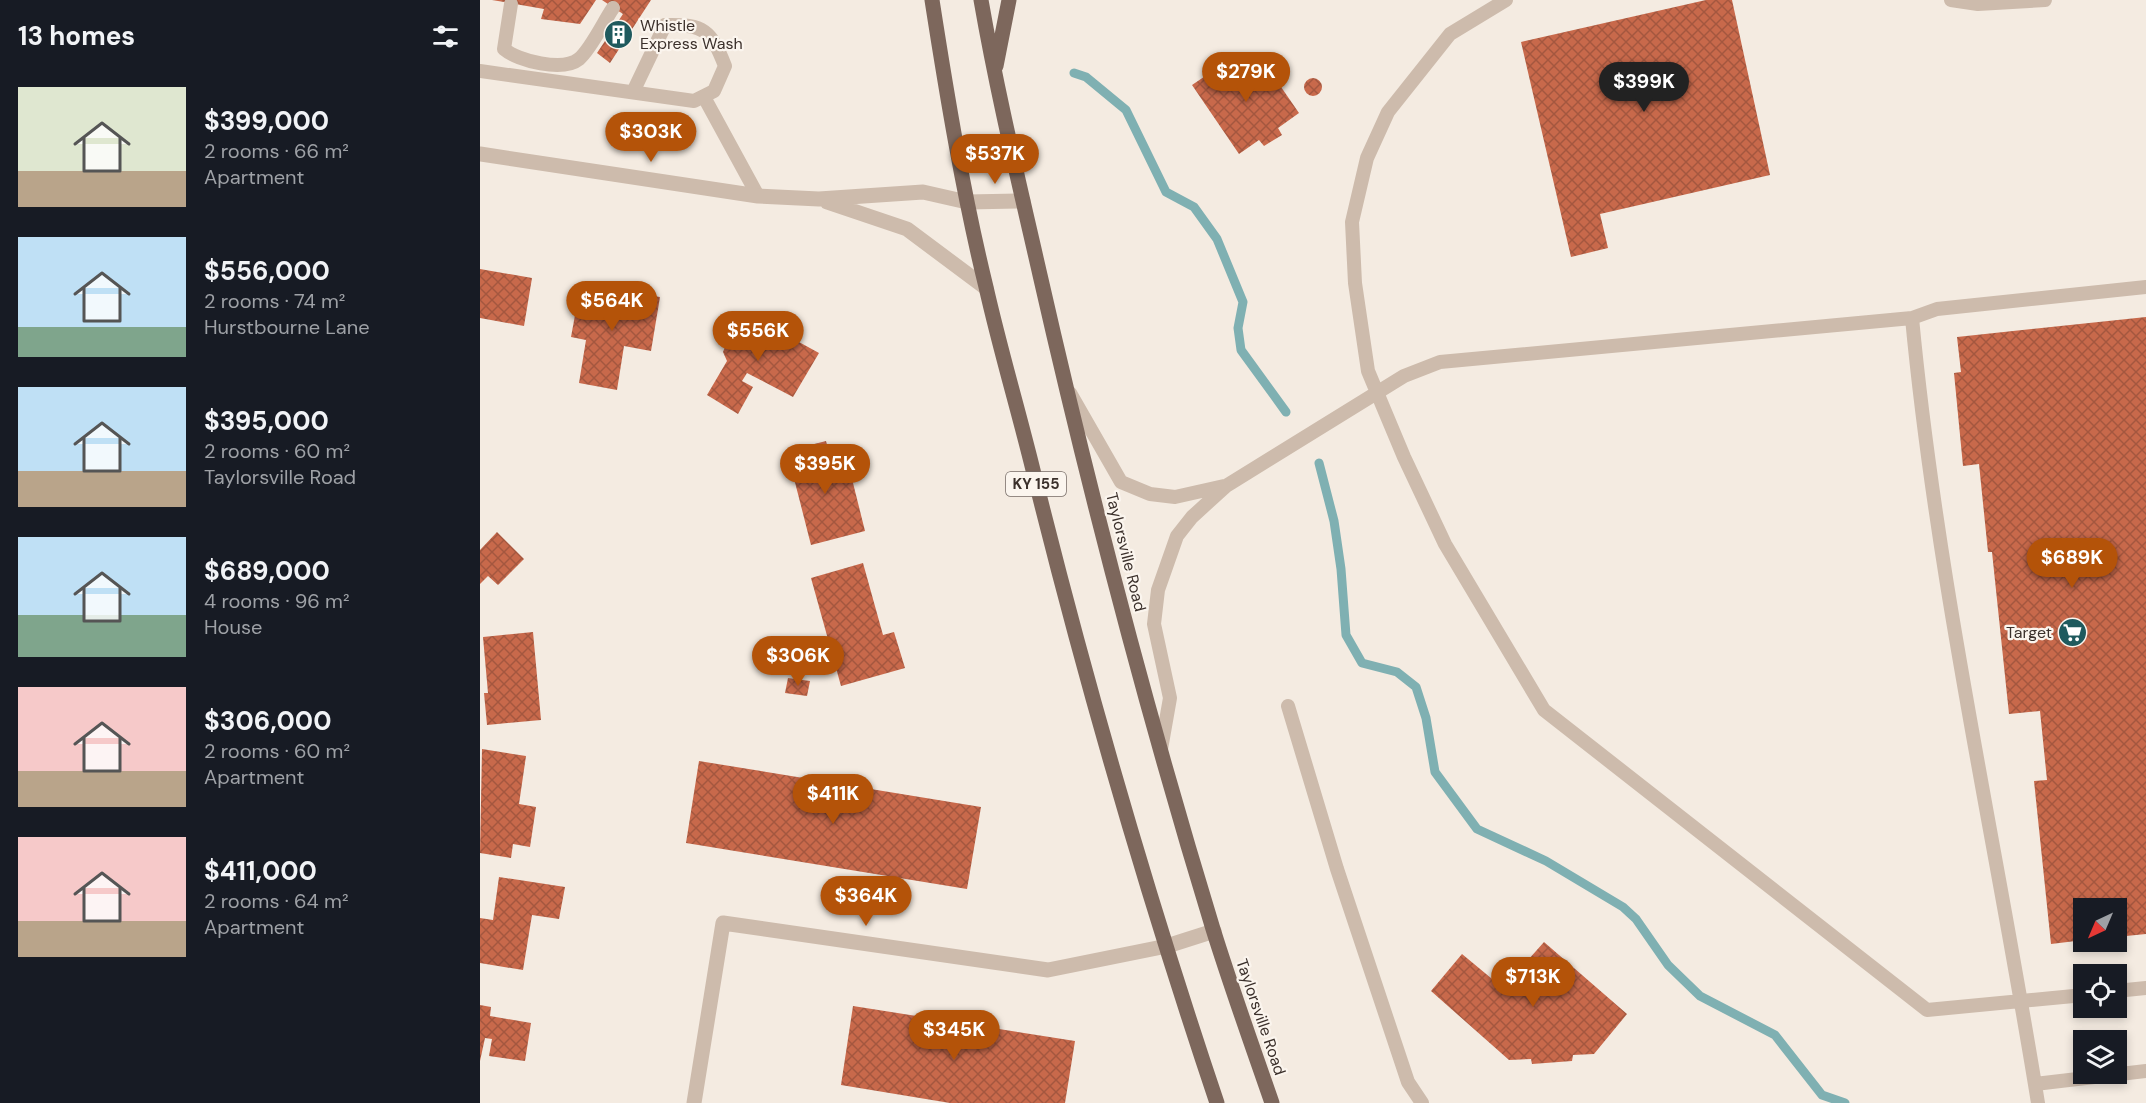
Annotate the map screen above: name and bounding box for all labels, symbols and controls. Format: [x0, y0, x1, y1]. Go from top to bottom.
place label: Whistle Express Wash [640, 15, 743, 54]
building icon: Whistle Express Wash [603, 18, 635, 50]
text: 13 homes [18, 19, 135, 53]
icon: filters [429, 20, 462, 53]
pin: $279K [1204, 52, 1288, 103]
text: $279K [1216, 58, 1276, 84]
pin: $399K [1602, 62, 1686, 113]
text: $399K [1613, 68, 1675, 94]
text: $399,000 [204, 104, 329, 138]
icon: home [66, 111, 138, 183]
pin: $303K [609, 112, 693, 163]
text: $303K [619, 118, 683, 144]
pin: $537K [953, 134, 1037, 185]
text: 2 rooms · 66 m² [204, 138, 349, 164]
text: $537K [965, 140, 1025, 166]
text: Apartment [204, 164, 304, 190]
text: $556,000 [204, 254, 330, 288]
icon: home [66, 261, 138, 333]
pin: $564K [570, 281, 654, 332]
text: $564K [580, 287, 644, 313]
text: 2 rooms · 74 m² [204, 288, 345, 314]
pin: $556K [716, 311, 800, 362]
text: Hurstbourne Lane [204, 314, 370, 340]
text: $556K [727, 317, 789, 343]
text: $395,000 [204, 404, 329, 438]
icon: home [66, 411, 138, 483]
text: 2 rooms · 60 m² [204, 438, 350, 464]
pin: $395K [783, 444, 867, 495]
text: $395K [794, 450, 856, 476]
text: Taylorsville Road [204, 464, 356, 490]
road number: KY 155 [1006, 472, 1066, 496]
street label: Taylorsville Road [1101, 490, 1151, 614]
pin: $689K [2030, 538, 2114, 589]
text: $689K [2041, 544, 2103, 570]
text: $689,000 [204, 554, 330, 588]
icon: home [66, 561, 138, 633]
text: 4 rooms · 96 m² [204, 588, 350, 614]
text: House [204, 614, 262, 640]
supermarket icon: Target [2057, 616, 2089, 648]
place label: Target [2006, 622, 2052, 643]
pin: $306K [756, 636, 840, 687]
text: $306K [766, 642, 830, 668]
text: $306,000 [204, 704, 331, 738]
icon: home [66, 711, 138, 783]
text: 2 rooms · 60 m² [204, 738, 350, 764]
text: Apartment [204, 764, 304, 790]
pin: $411K [791, 774, 875, 825]
text: $411K [807, 780, 859, 806]
text: $411,000 [204, 854, 317, 888]
icon: home [66, 861, 138, 933]
pin: $364K [824, 876, 908, 927]
text: $364K [835, 882, 897, 908]
text: 2 rooms · 64 m² [204, 888, 348, 914]
north arrow [2073, 898, 2127, 952]
map controls [2073, 898, 2127, 1084]
text: Apartment [204, 914, 304, 940]
street label: Taylorsville Road [1231, 956, 1291, 1078]
pin: $713K [1491, 957, 1575, 1008]
text: $713K [1505, 963, 1561, 989]
button: locate [2073, 964, 2127, 1018]
pin: $345K [912, 1010, 996, 1061]
text: $345K [923, 1016, 985, 1042]
button: layers [2073, 1030, 2127, 1084]

